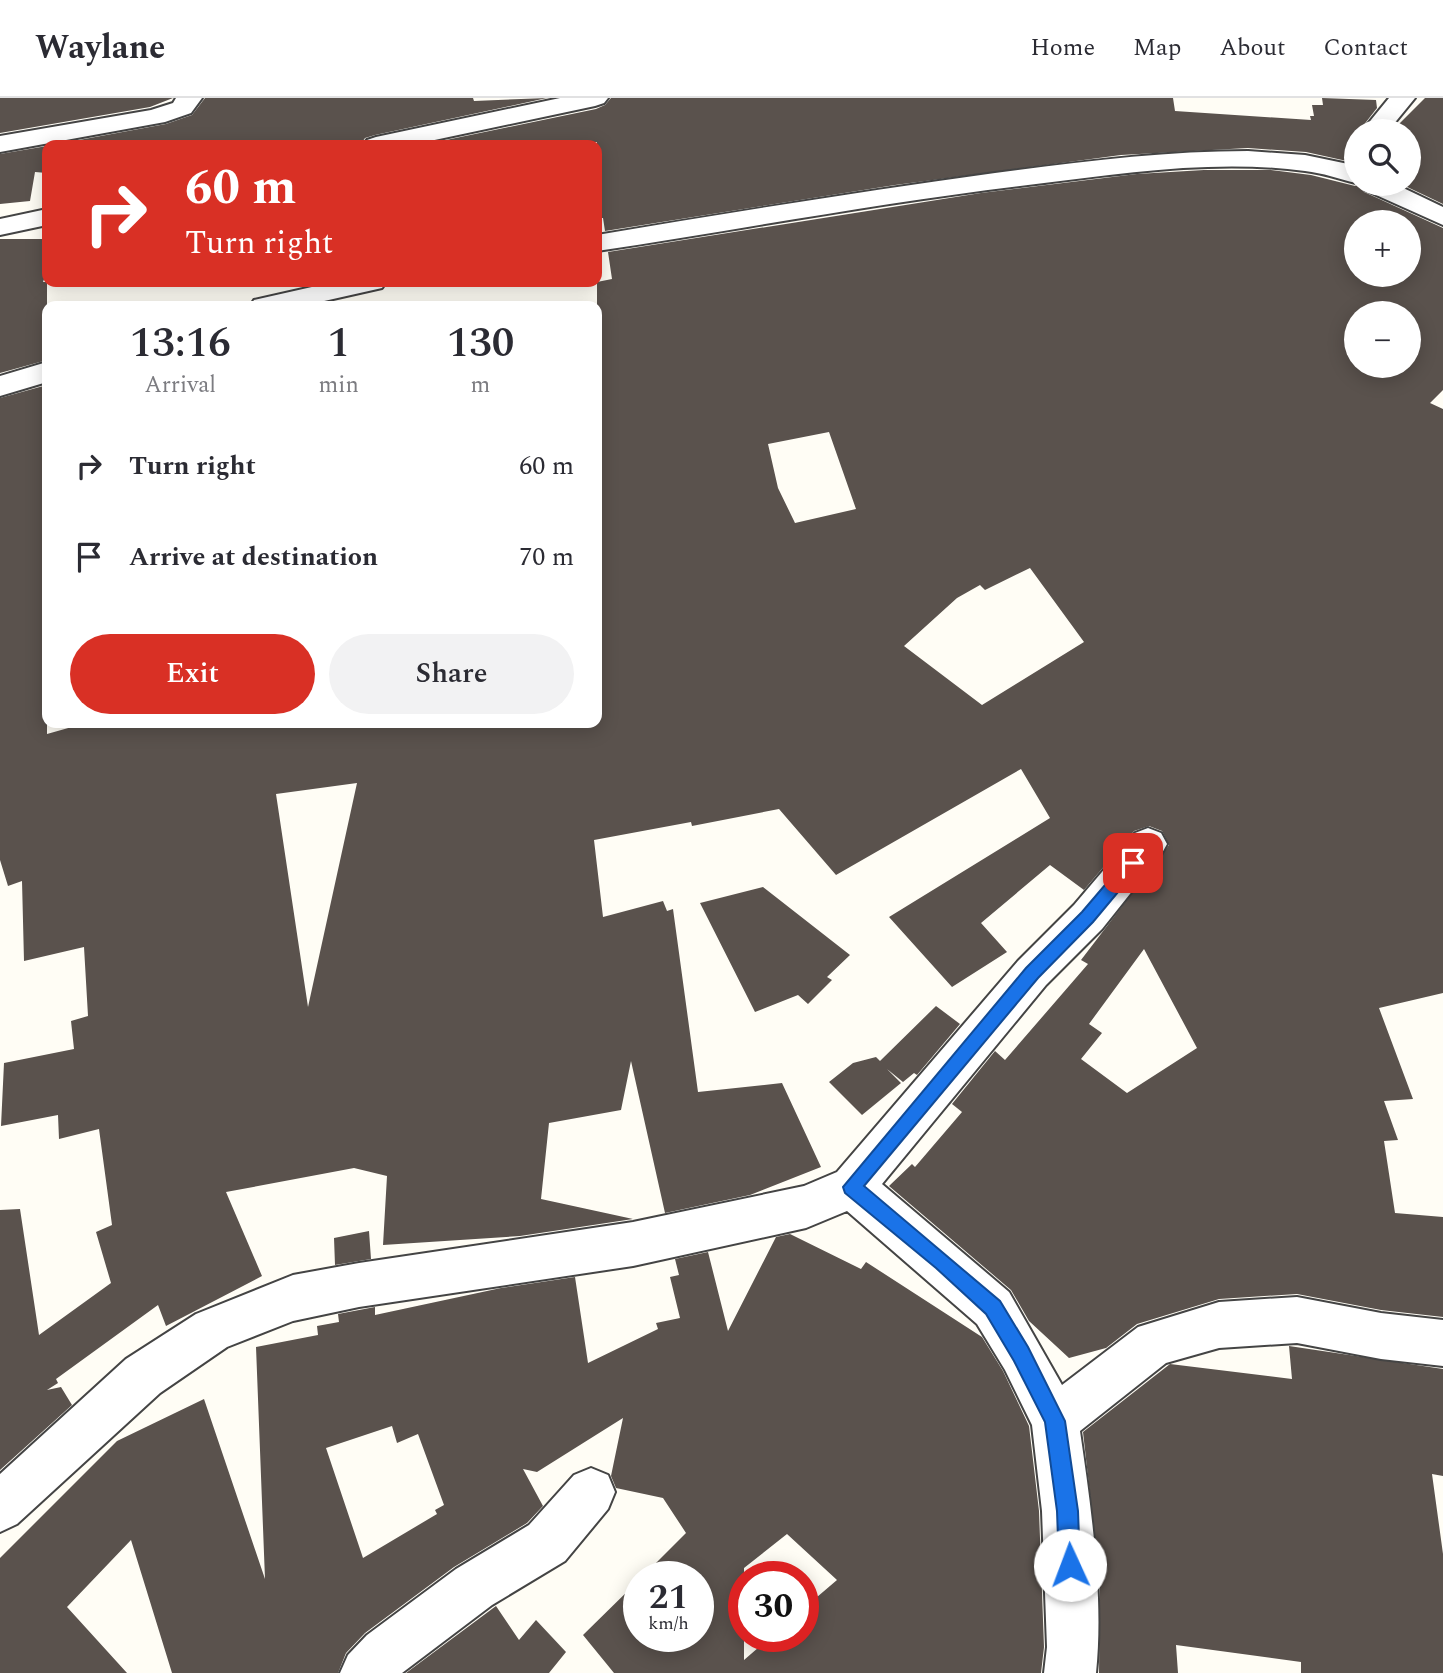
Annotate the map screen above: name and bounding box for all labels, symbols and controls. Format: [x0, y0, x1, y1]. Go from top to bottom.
text: Waylane [35, 23, 165, 73]
text: Home [1030, 30, 1095, 66]
text: Map [1133, 30, 1181, 66]
text: About [1219, 30, 1285, 66]
text: Contact [1323, 30, 1408, 66]
map controls [1344, 119, 1421, 378]
button: search [1344, 119, 1421, 196]
text: 60 m [185, 151, 296, 226]
icon: right [70, 168, 161, 259]
button: + [1344, 210, 1421, 287]
text: Turn right [185, 219, 333, 268]
button: − [1344, 301, 1421, 378]
text: 13:16 [130, 312, 231, 375]
text: 1 [327, 312, 350, 375]
text: 130 [447, 312, 514, 375]
text: Arrival [144, 368, 216, 403]
text: min [319, 368, 359, 403]
text: m [471, 368, 490, 403]
text: Turn right [129, 446, 256, 486]
text: 60 m [519, 446, 574, 486]
icon: right [70, 447, 108, 485]
text: Arrive at destination [129, 537, 378, 577]
text: 70 m [519, 537, 574, 577]
icon: arrive [70, 538, 108, 576]
button: Exit [70, 634, 315, 714]
button: Share [329, 634, 574, 714]
pin [1103, 833, 1163, 893]
icon: arrive [1114, 844, 1152, 882]
position arrow [1033, 1528, 1107, 1602]
speed limit sign: 30 [728, 1561, 819, 1652]
text: 21 [649, 1571, 688, 1624]
text: km/h [648, 1610, 689, 1637]

